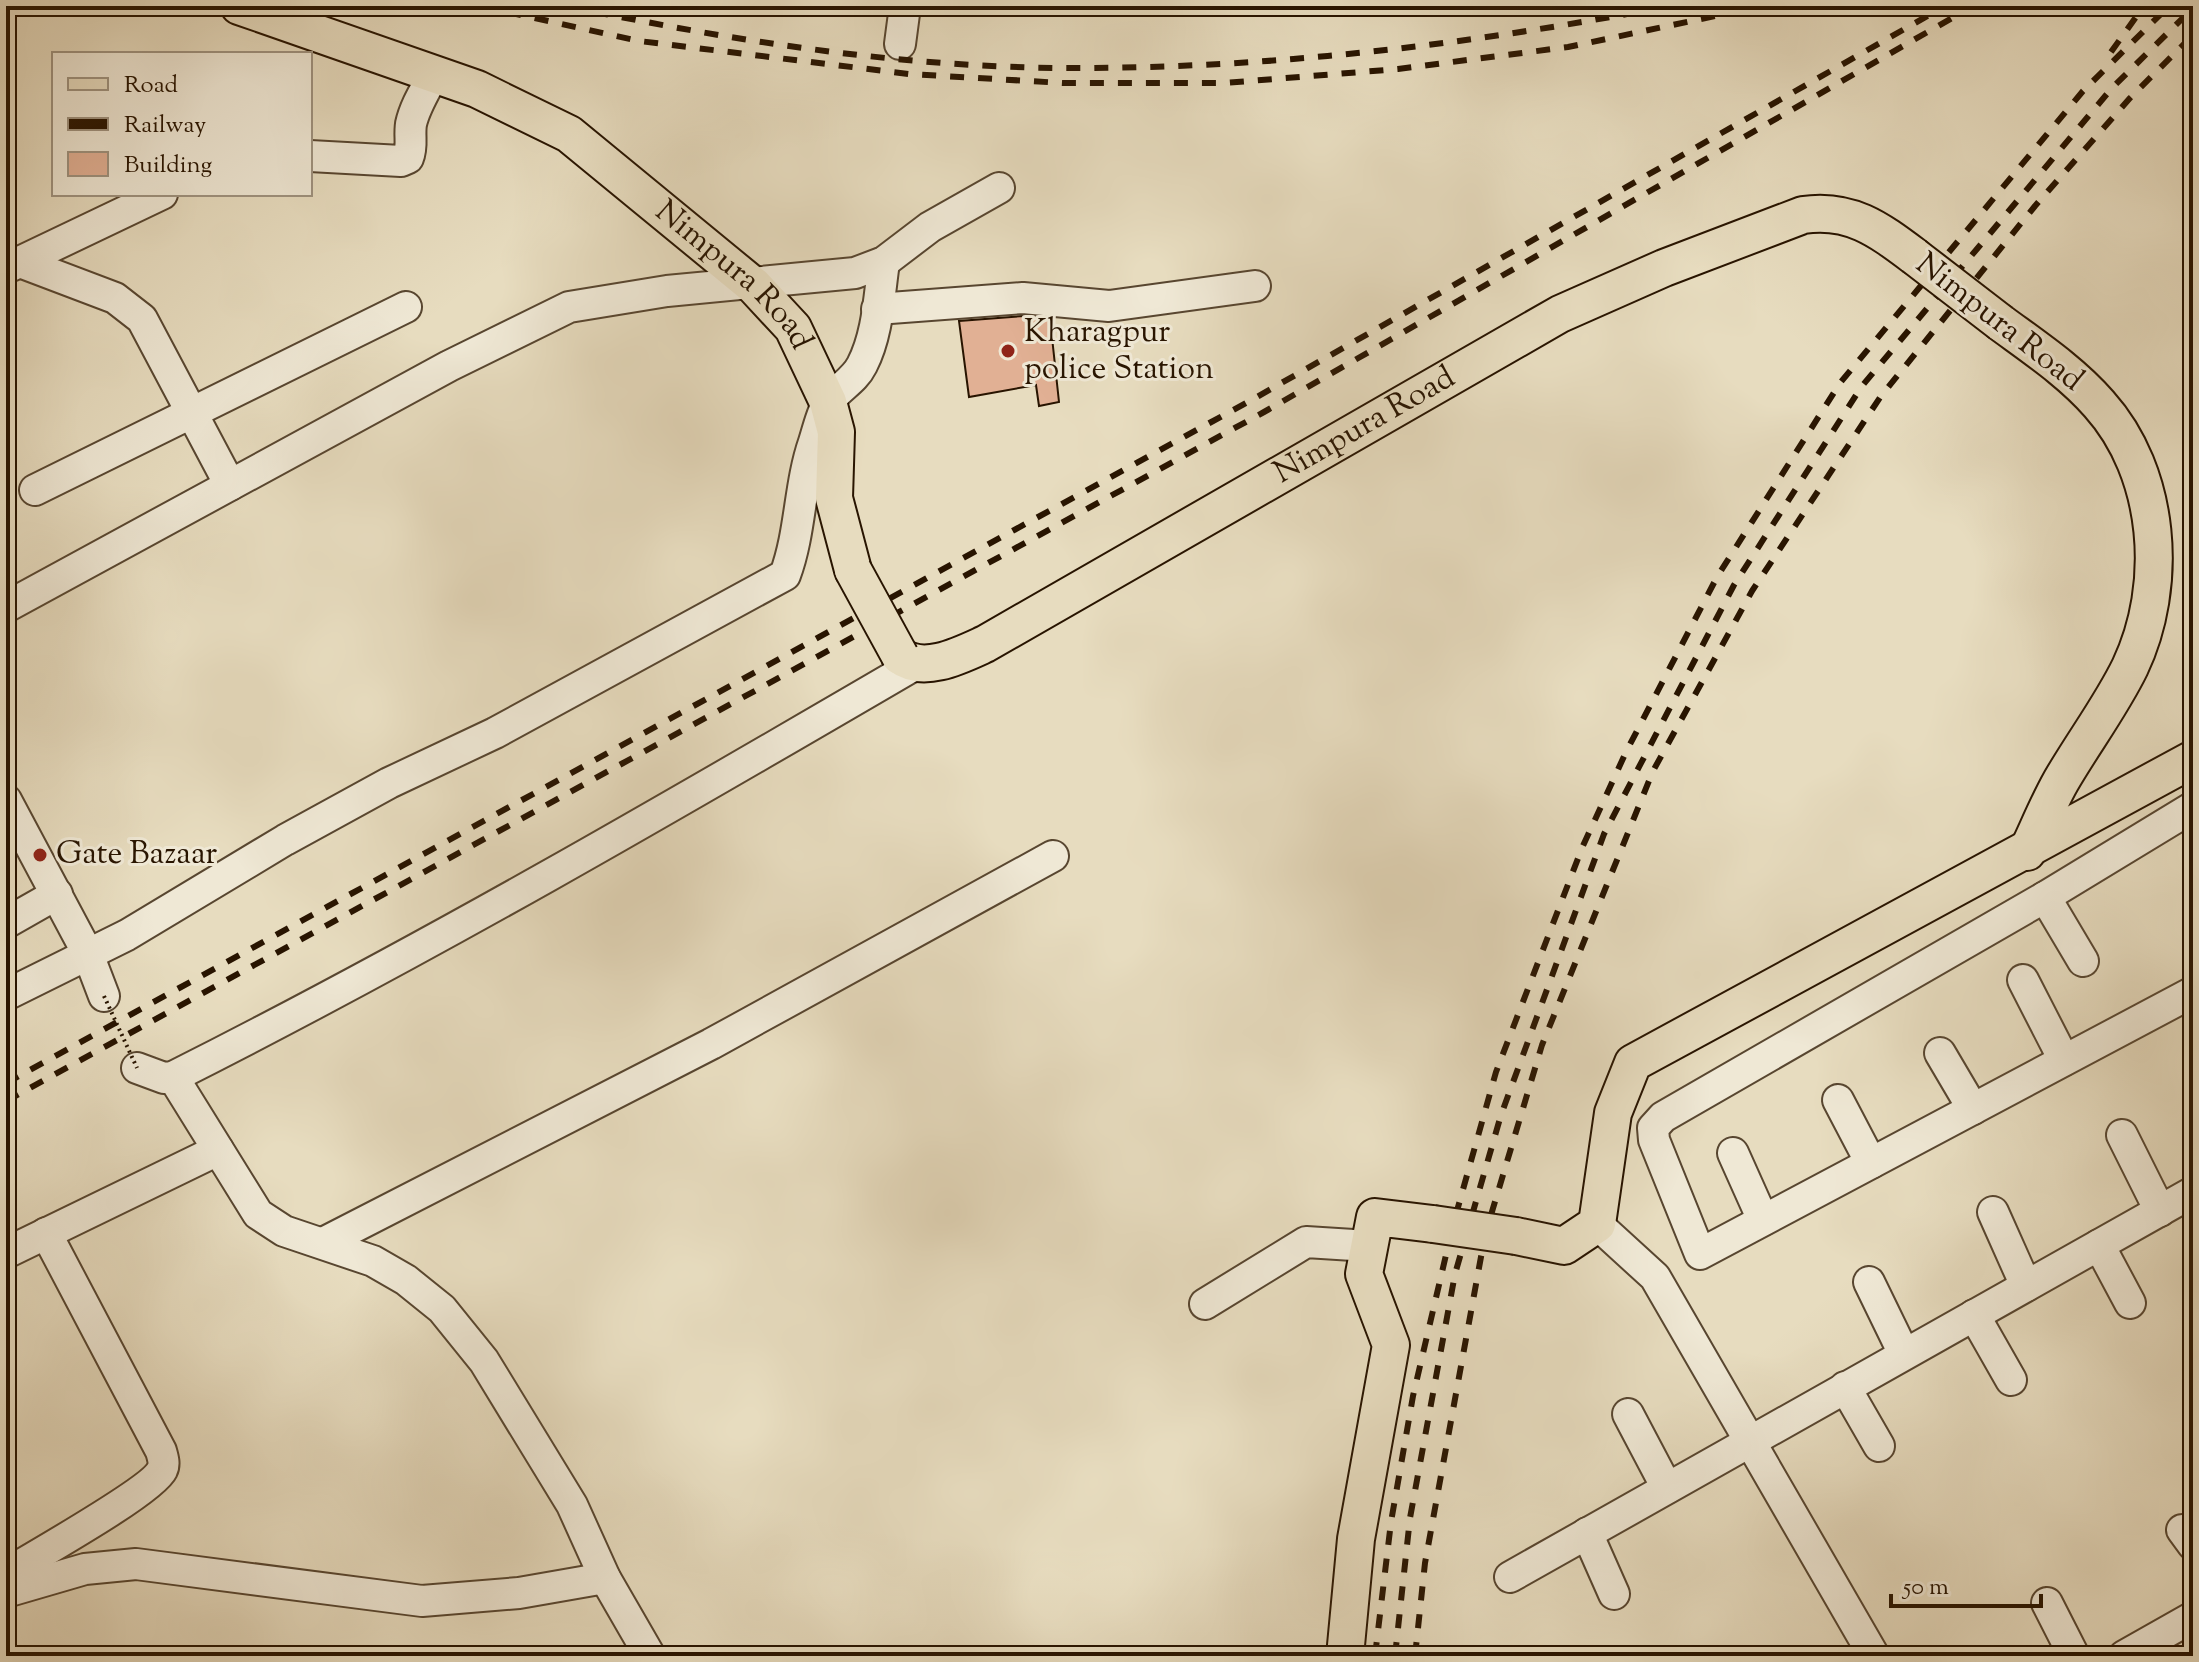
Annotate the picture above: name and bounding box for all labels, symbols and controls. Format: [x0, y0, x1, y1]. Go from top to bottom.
legend [52, 52, 312, 196]
text: Road [124, 69, 178, 103]
text: Railway [124, 109, 206, 143]
text: Building [124, 149, 213, 183]
street label: Nimpura Road [644, 190, 823, 358]
street label: Nimpura Road [1905, 243, 2093, 403]
place label: Kharagpur police Station [1024, 310, 1214, 393]
marker: Kharagpur police Station [999, 342, 1017, 360]
street label: Nimpura Road [1266, 356, 1464, 496]
place label: Gate Bazaar [56, 832, 217, 878]
marker: Gate Bazaar [31, 846, 49, 864]
scale bar [1891, 1558, 2041, 1608]
text: 50 m [1901, 1571, 1949, 1605]

